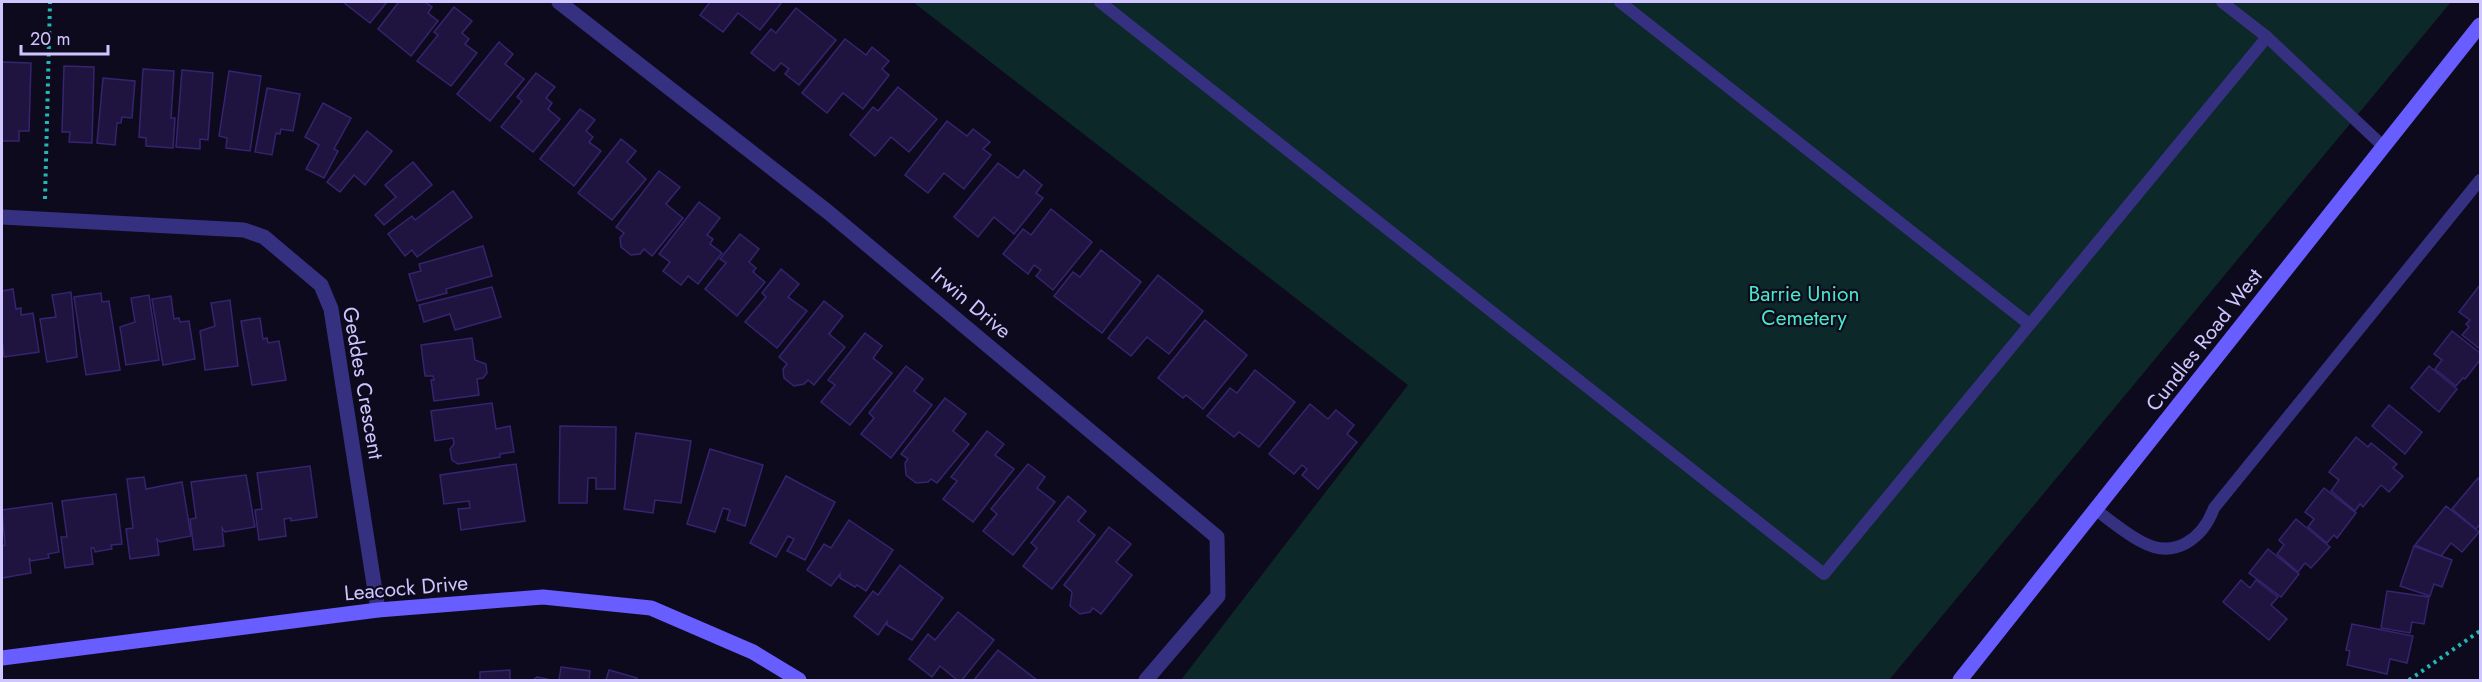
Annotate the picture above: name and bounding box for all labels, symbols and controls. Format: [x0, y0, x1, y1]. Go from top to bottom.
scale bar [21, 18, 108, 56]
text: 20 m [30, 26, 70, 52]
street label: Irwin Drive [924, 260, 1018, 346]
street label: Cundles Road West [2139, 262, 2269, 418]
park label: Barrie Union Cemetery [1749, 279, 1859, 333]
street label: Geddes Crescent [335, 305, 391, 461]
street label: Leacock Drive [343, 568, 469, 608]

